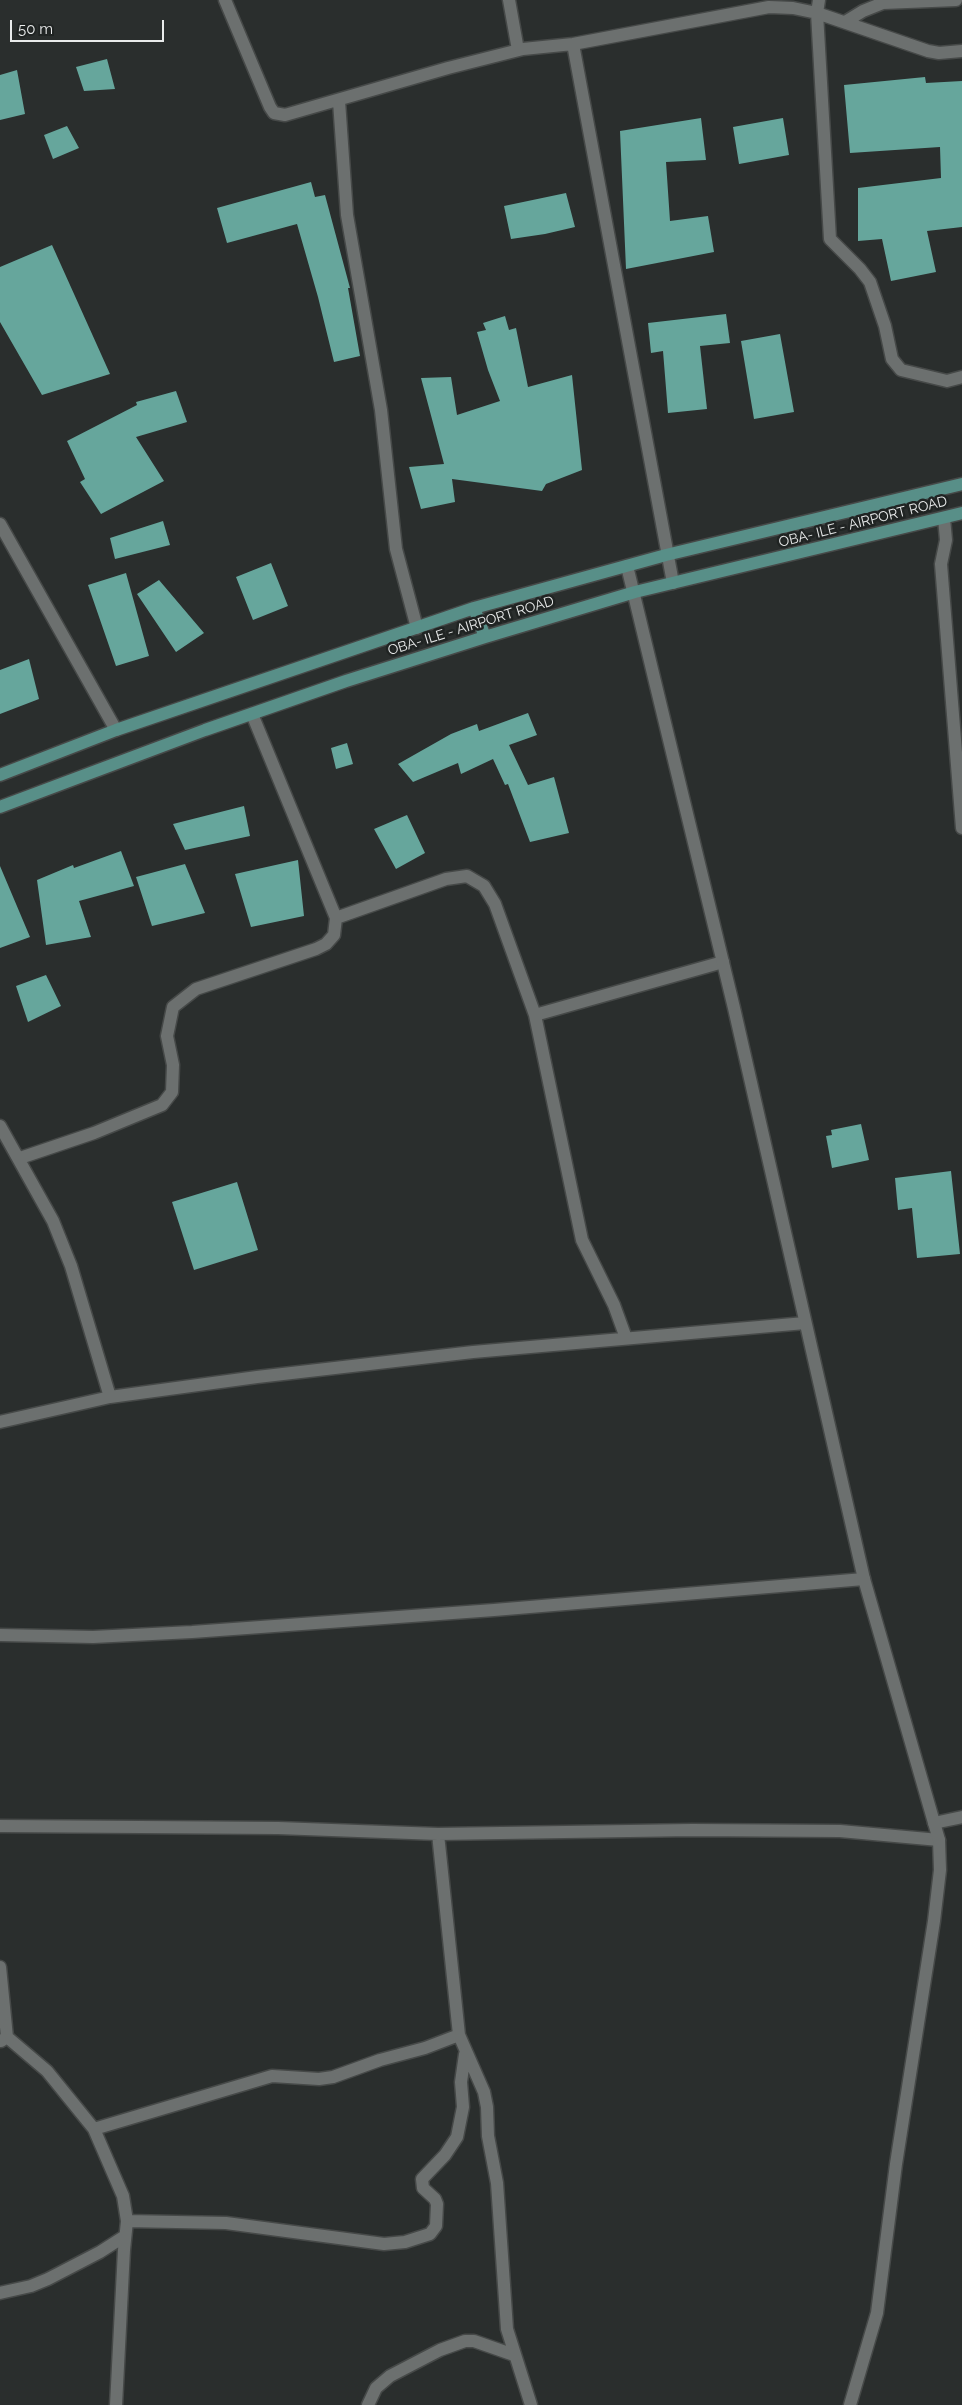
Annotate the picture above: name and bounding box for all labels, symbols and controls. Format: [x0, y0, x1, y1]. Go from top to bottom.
scale bar [12, 10, 166, 42]
text: 50 m [18, 20, 53, 38]
street label: OBA- ILE - AIRPORT ROAD [777, 493, 949, 551]
street label: OBA- ILE - AIRPORT ROAD [386, 593, 556, 659]

